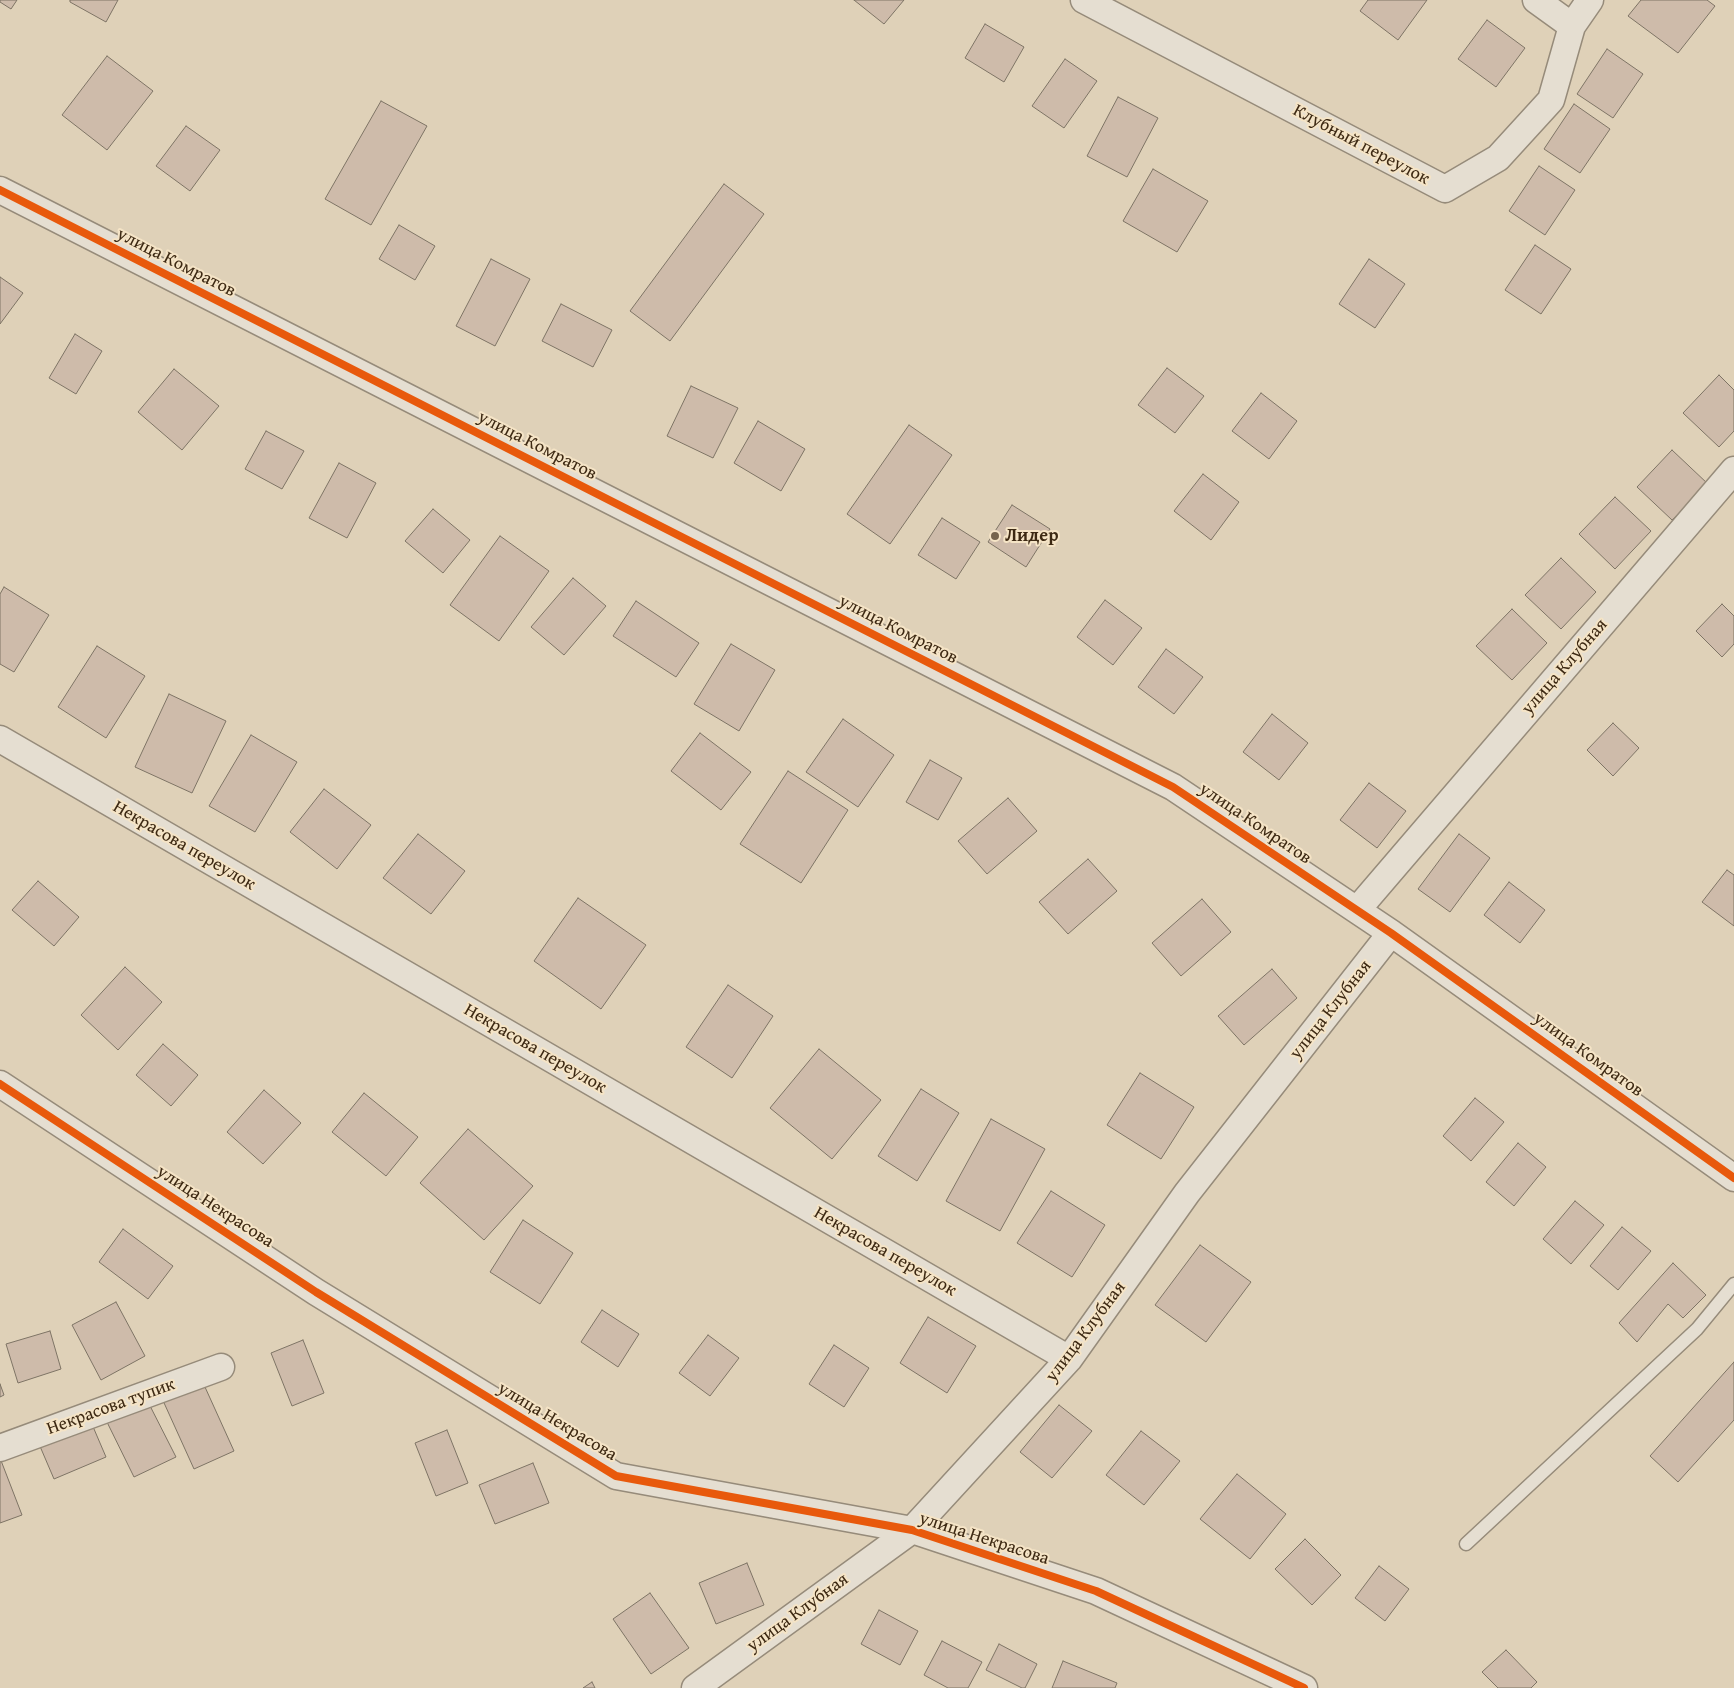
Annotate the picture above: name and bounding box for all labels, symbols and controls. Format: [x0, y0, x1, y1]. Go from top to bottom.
street label: Клубный переулок [1289, 100, 1433, 190]
street label: улица Комратов [113, 224, 239, 302]
street label: улица Комратов [474, 407, 600, 485]
place label: Лидер [1005, 525, 1058, 547]
marker: Лидер [989, 530, 1001, 542]
street label: улица Комратов [835, 591, 961, 669]
street label: улица Клубная [1517, 615, 1613, 719]
street label: улица Комратов [1195, 779, 1315, 869]
street label: Некрасова переулок [109, 796, 259, 896]
street label: улица Клубная [1286, 956, 1376, 1064]
street label: Некрасова переулок [460, 999, 610, 1099]
street label: улица Комратов [1529, 1008, 1647, 1102]
street label: улица Некрасова [152, 1161, 278, 1253]
street label: Некрасова переулок [810, 1202, 960, 1302]
street label: улица Клубная [1041, 1278, 1131, 1386]
street label: Некрасова тупик [44, 1374, 178, 1440]
street label: улица Некрасова [494, 1378, 620, 1466]
street label: улица Некрасова [916, 1508, 1052, 1570]
street label: улица Клубная [743, 1569, 853, 1657]

